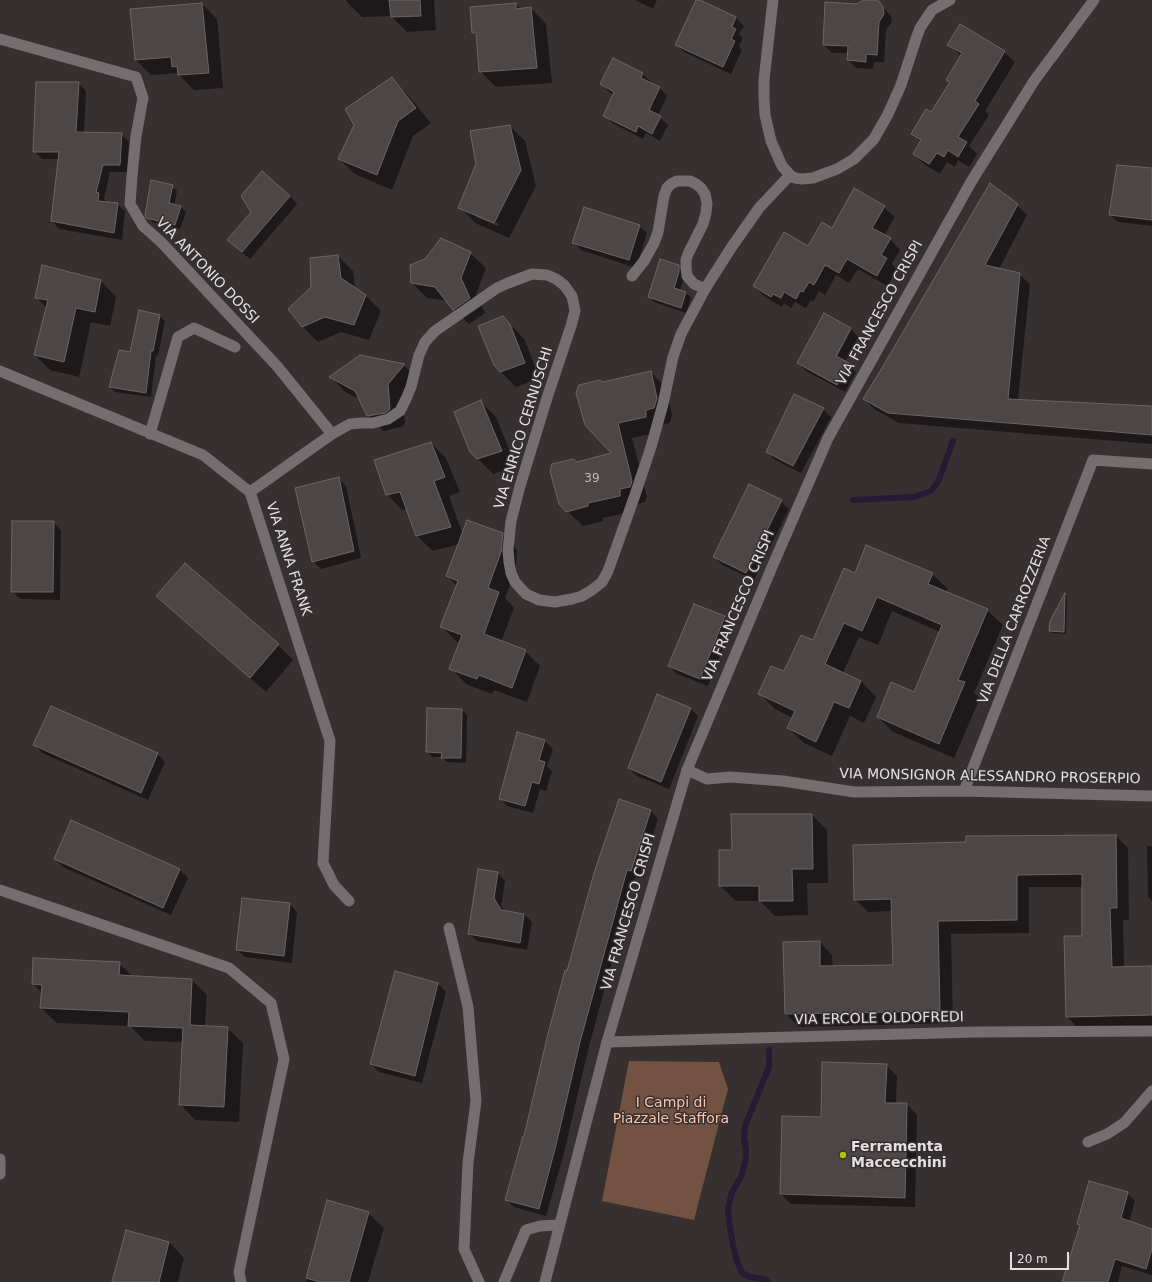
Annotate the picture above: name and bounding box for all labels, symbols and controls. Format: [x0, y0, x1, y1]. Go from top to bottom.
street label: VIA ANTONIO DOSSI [152, 214, 262, 328]
street label: VIA FRANCESCO CRISPI [833, 238, 927, 388]
street label: VIA ENRICO CERNUSCHI [491, 345, 557, 511]
house number: 39 [584, 472, 600, 486]
street label: VIA ANNA FRANK [262, 500, 314, 618]
street label: VIA FRANCESCO CRISPI [699, 528, 779, 684]
street label: VIA DELLA CARROZZERIA [975, 534, 1055, 706]
street label: VIA MONSIGNOR ALESSANDRO PROSERPIO [839, 766, 1141, 788]
street label: VIA FRANCESCO CRISPI [598, 831, 660, 993]
street label: VIA ERCOLE OLDOFREDI [794, 1009, 964, 1029]
park label: I Campi di Piazzale Staffora [613, 1095, 729, 1128]
place label: Ferramenta Maccecchini [851, 1139, 947, 1172]
marker: Ferramenta Maccecchini [838, 1150, 848, 1160]
scale bar [1012, 1244, 1071, 1270]
text: 20 m [1017, 1252, 1048, 1266]

